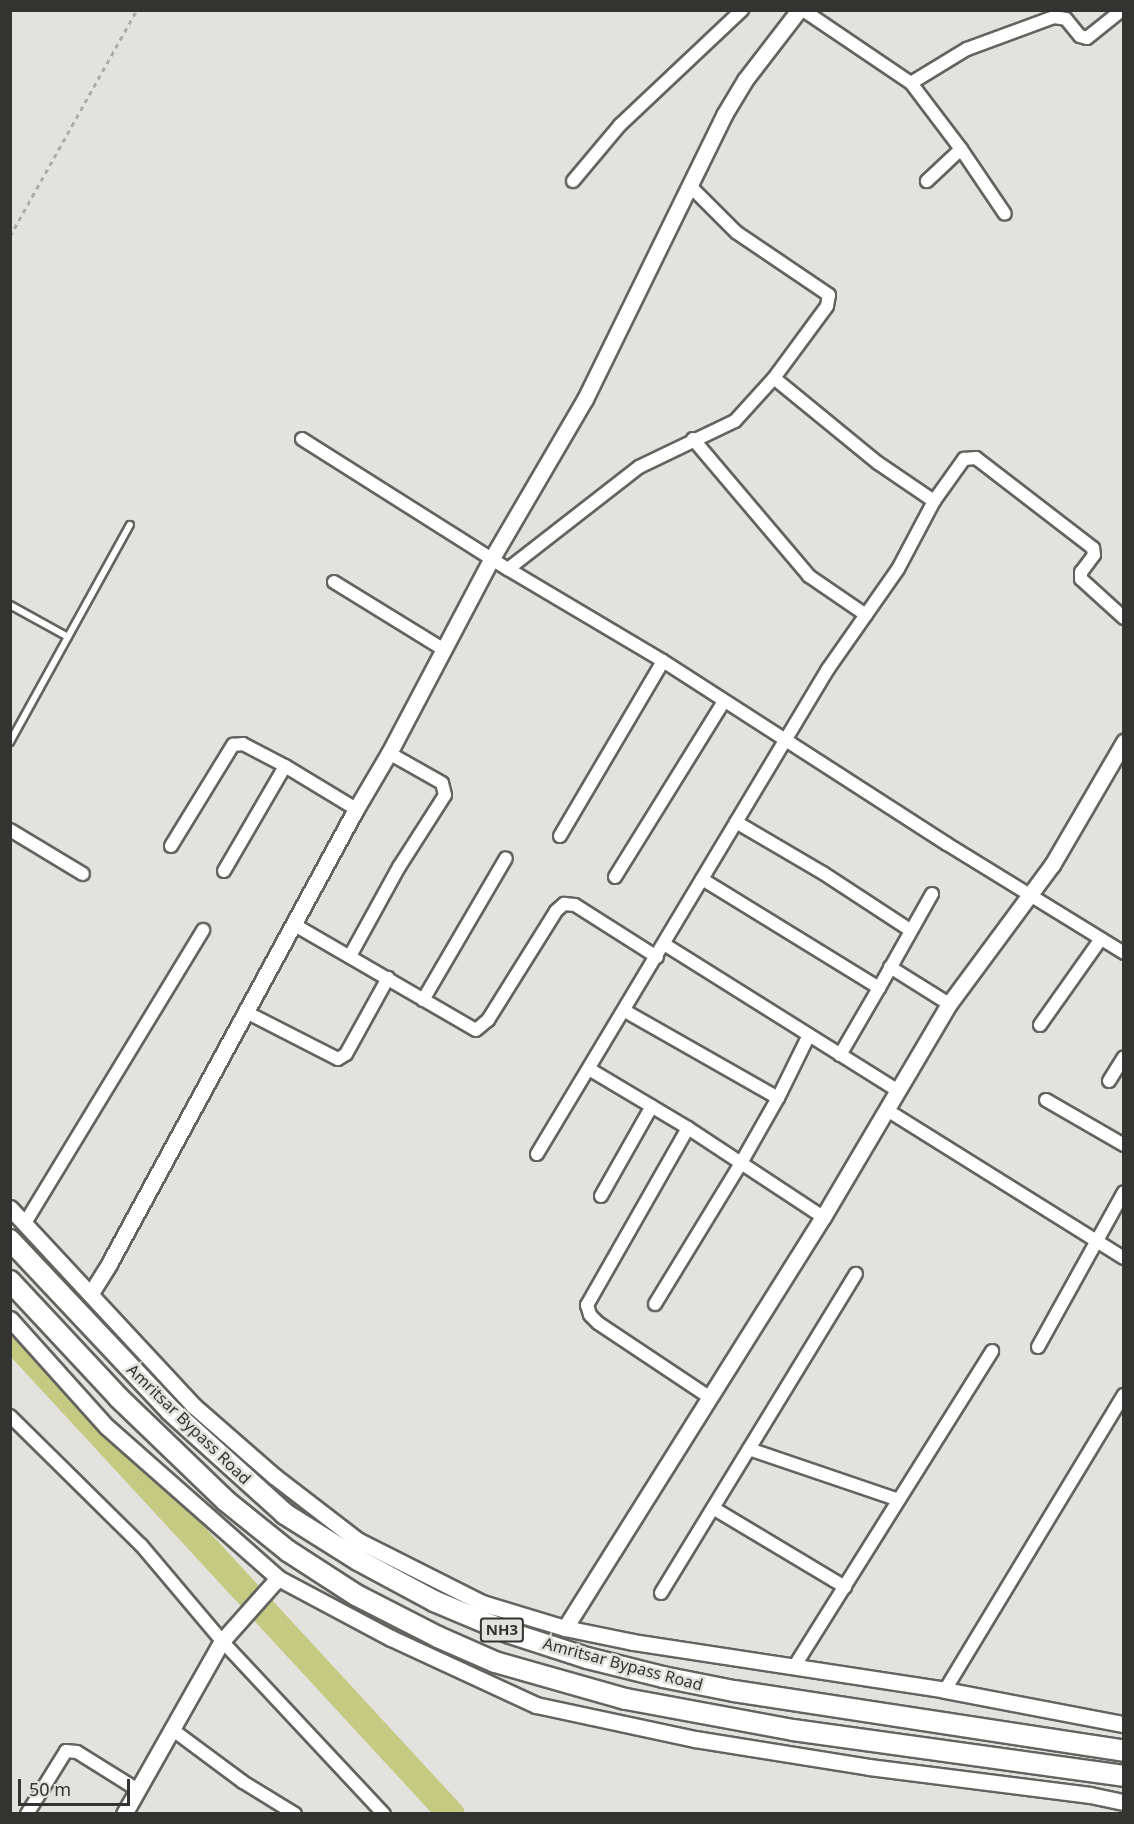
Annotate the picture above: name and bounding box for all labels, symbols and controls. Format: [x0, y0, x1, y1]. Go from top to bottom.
street label: Amritsar Bypass Road [123, 1360, 255, 1488]
road number: NH3 [480, 1618, 524, 1642]
street label: Amritsar Bypass Road [541, 1633, 705, 1695]
scale bar [21, 1767, 134, 1805]
text: 50 m [29, 1777, 71, 1801]

